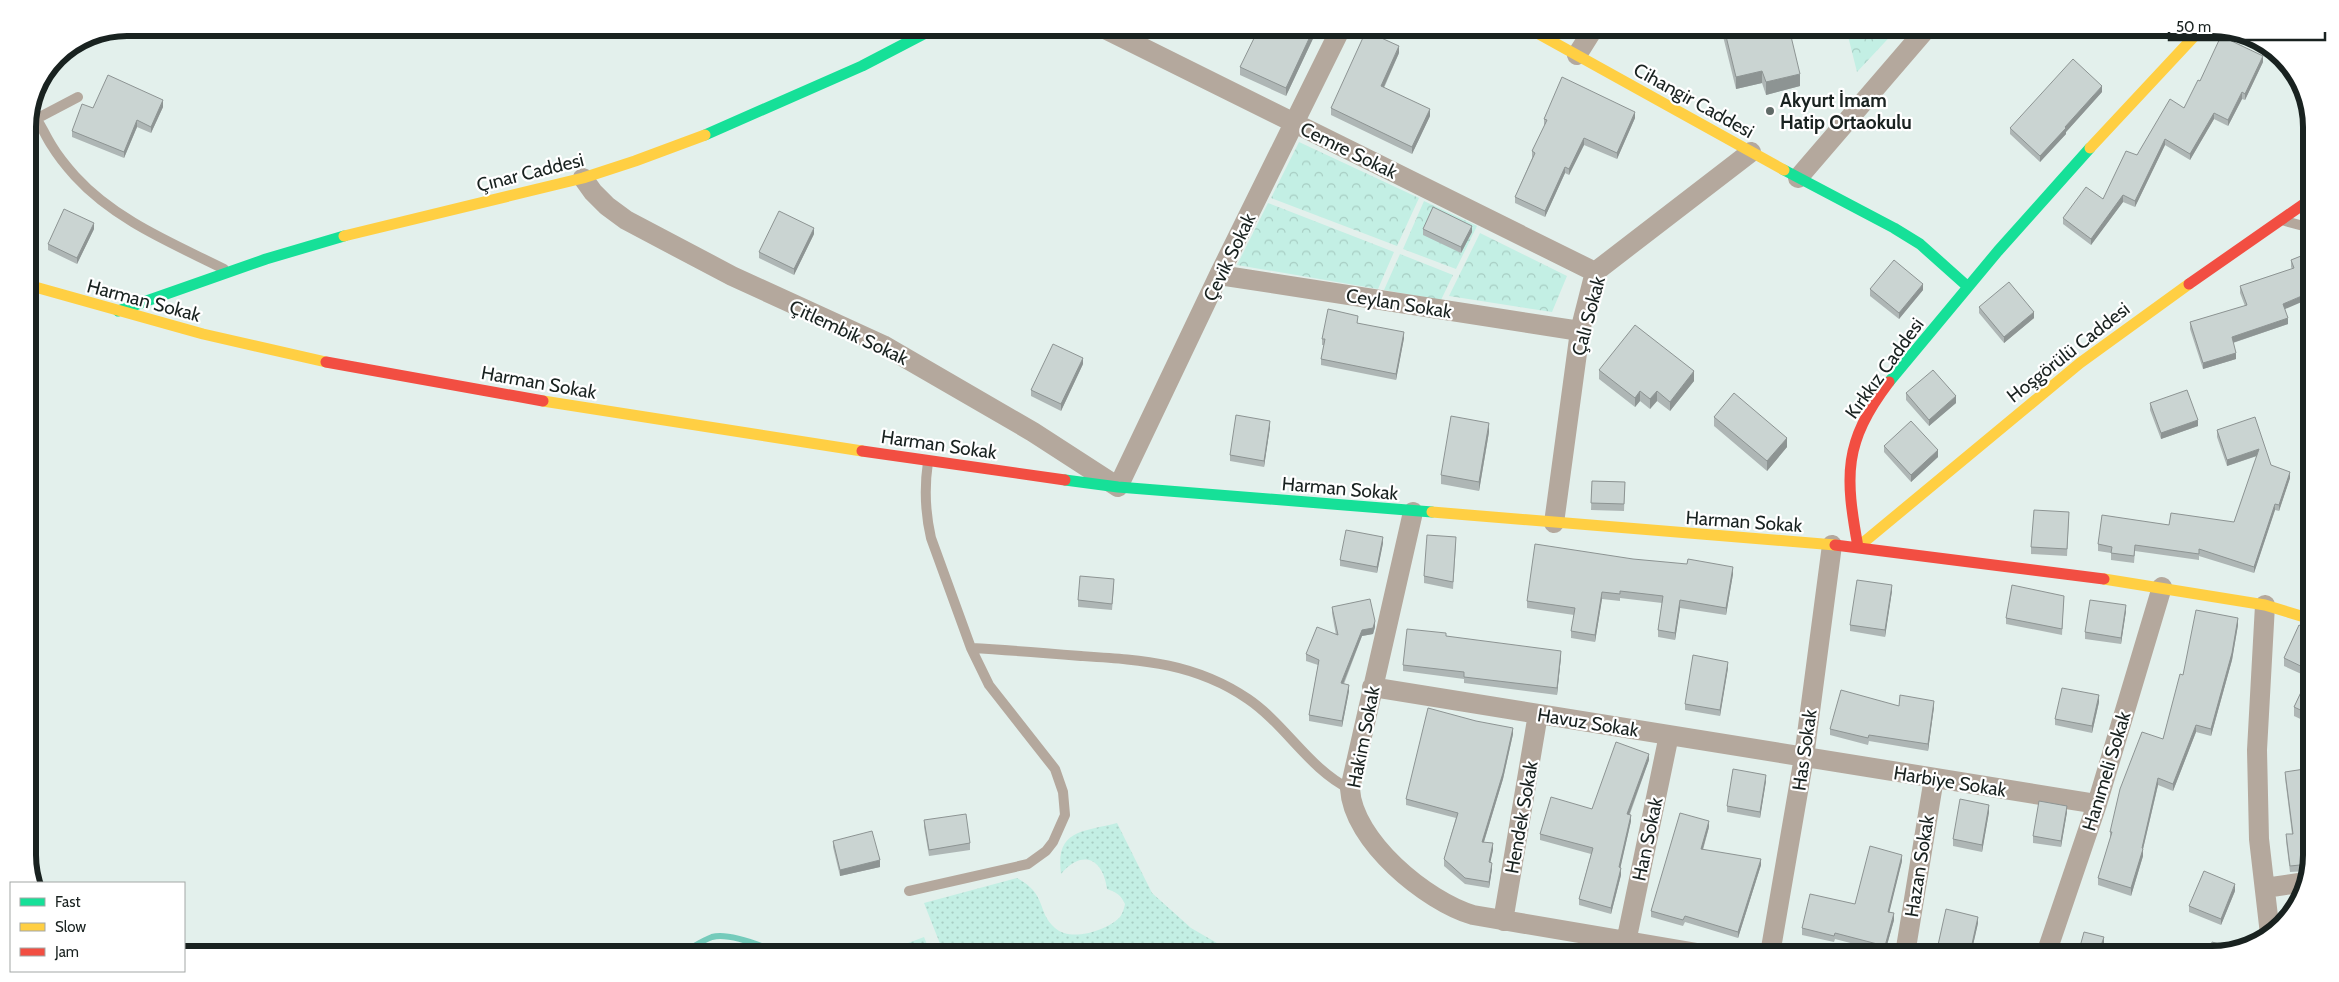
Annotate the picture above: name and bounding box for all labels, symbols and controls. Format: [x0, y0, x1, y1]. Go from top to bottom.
scale bar [2169, 10, 2325, 42]
text: 50 m [2176, 18, 2211, 36]
street label: Cihangir Caddesi [1630, 58, 1758, 143]
place label: Akyurt İmam Hatip Ortaokulu [1780, 89, 1912, 134]
marker: Akyurt İmam Hatip Ortaokulu [1764, 105, 1776, 117]
street label: Cemre Sokak [1296, 117, 1402, 184]
street label: Çınar Caddesi [474, 148, 586, 197]
street label: Çevik Sokak [1198, 209, 1261, 305]
street label: Çalı Sokak [1567, 273, 1610, 358]
street label: Harman Sokak [85, 274, 204, 327]
street label: Ceylan Sokak [1344, 284, 1454, 323]
street label: Çitlembik Sokak [786, 295, 912, 370]
street label: Hoşgörülü Caddesi [2002, 297, 2134, 408]
street label: Kırkkız Caddesi [1840, 313, 1929, 423]
street label: Harman Sokak [479, 361, 599, 404]
street label: Harman Sokak [880, 425, 999, 464]
street label: Harman Sokak [1281, 472, 1400, 505]
street label: Harman Sokak [1685, 506, 1803, 537]
street label: Hakim Sokak [1342, 684, 1385, 790]
street label: Havuz Sokak [1536, 703, 1641, 742]
street label: Has Sokak [1787, 707, 1822, 792]
street label: Hanımeli Sokak [2077, 708, 2136, 834]
street label: Hendek Sokak [1500, 758, 1543, 875]
street label: Harbiye Sokak [1892, 761, 2008, 802]
street label: Han Sokak [1627, 795, 1668, 883]
street label: Hazan Sokak [1900, 813, 1939, 919]
legend [10, 882, 185, 972]
text: Fast [55, 893, 80, 911]
text: Slow [55, 918, 86, 936]
text: Jam [54, 943, 79, 961]

